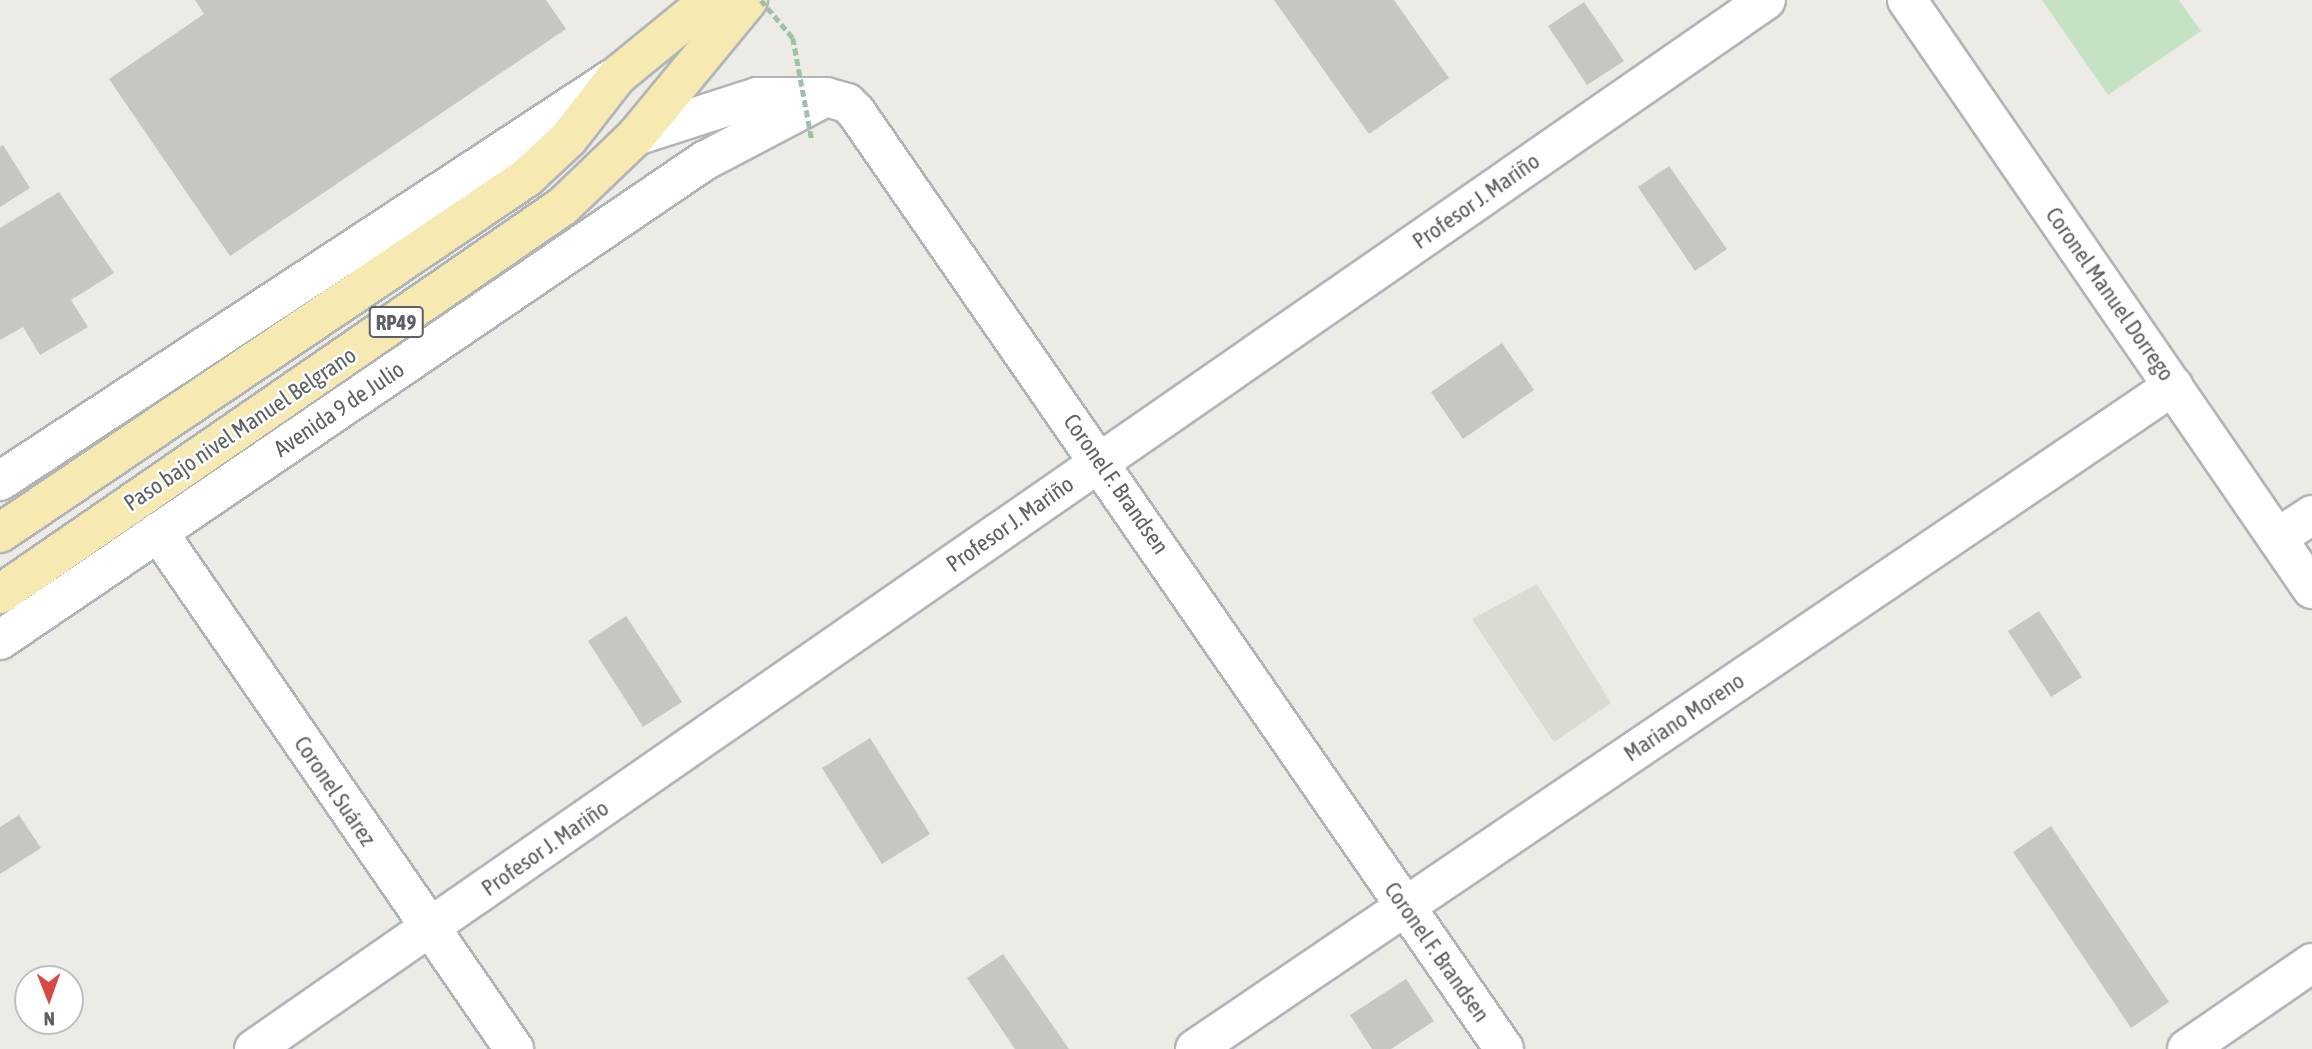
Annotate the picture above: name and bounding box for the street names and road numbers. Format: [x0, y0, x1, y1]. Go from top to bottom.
street label: Profesor J. Mariño [1407, 147, 1545, 255]
street label: Coronel Manuel Dorrego [2040, 202, 2180, 386]
road number: RP49 [368, 304, 424, 340]
street label: Paso bajo nivel Manuel Belgrano [119, 341, 361, 517]
street label: Avenida 9 de Julio [269, 355, 409, 463]
street label: Coronel F. Brandsen [1057, 409, 1175, 559]
street label: Profesor J. Mariño [941, 470, 1079, 578]
street label: Mariano Moreno [1618, 667, 1750, 767]
street label: Coronel Suárez [288, 731, 382, 851]
street label: Profesor J. Mariño [476, 794, 614, 902]
street label: Coronel F. Brandsen [1378, 877, 1496, 1027]

